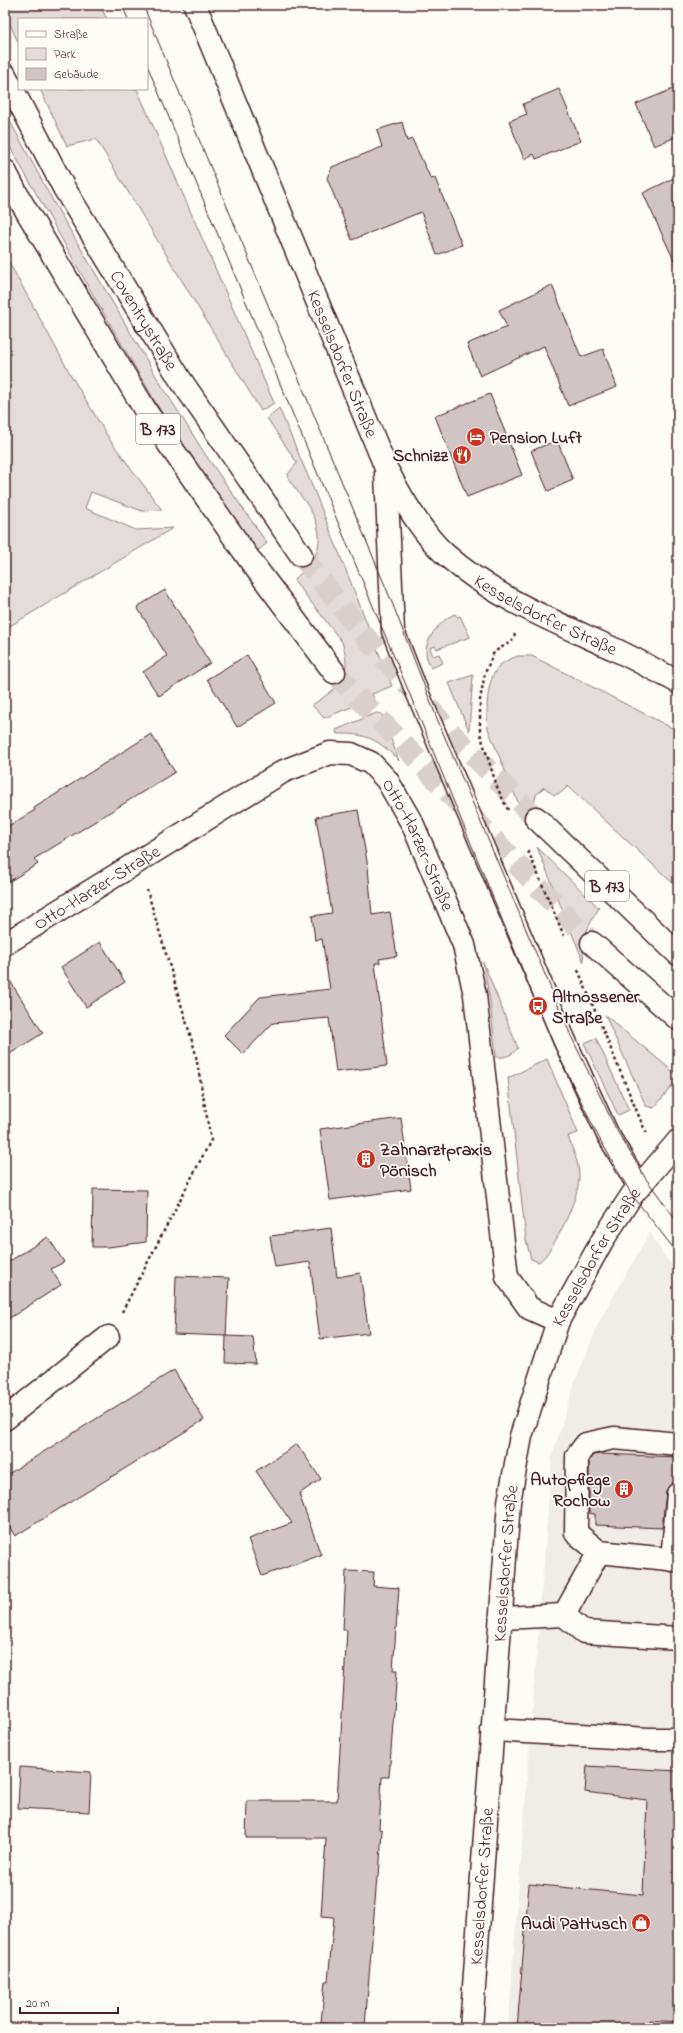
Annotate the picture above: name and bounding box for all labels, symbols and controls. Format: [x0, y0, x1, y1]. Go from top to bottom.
legend [18, 18, 148, 90]
text: Straße [54, 26, 88, 44]
text: Park [54, 46, 76, 64]
text: Gebäude [54, 66, 99, 84]
street label: Coventrystraße [102, 266, 184, 377]
street label: Kesselsdorfer Straße [299, 287, 384, 443]
road number: B 173 [136, 414, 180, 444]
hotel icon: Pension Luft [465, 426, 487, 448]
place label: Pension Luft [490, 426, 583, 452]
place label: Schnizz [393, 444, 448, 470]
restaurant icon: Schnizz [451, 444, 473, 466]
street label: Kesselsdorfer Straße [468, 569, 622, 664]
street label: Otto-Harzer-Straße [374, 774, 460, 917]
street label: Otto-Harzer-Straße [30, 839, 167, 938]
road number: B 173 [585, 871, 629, 901]
place label: Altnossener Straße [552, 985, 640, 1032]
bus stop icon: Altnossener Straße [527, 995, 549, 1017]
place label: Zahnarztpraxis Pönisch [380, 1138, 492, 1185]
building icon: Zahnarztpraxis Pönisch [355, 1148, 377, 1170]
street label: Kesselsdorfer Straße [546, 1182, 649, 1332]
place label: Autopflege Rochow [530, 1468, 611, 1515]
building icon: Autopflege Rochow [613, 1478, 635, 1500]
street label: Kesselsdorfer Straße [488, 1482, 527, 1643]
street label: Kesselsdorfer Straße [465, 1806, 502, 1966]
place label: Audi Pattusch [521, 1912, 627, 1938]
shop icon: Audi Pattusch [630, 1912, 652, 1934]
scale bar [20, 1989, 118, 2015]
text: 20 m [26, 1995, 49, 2013]

